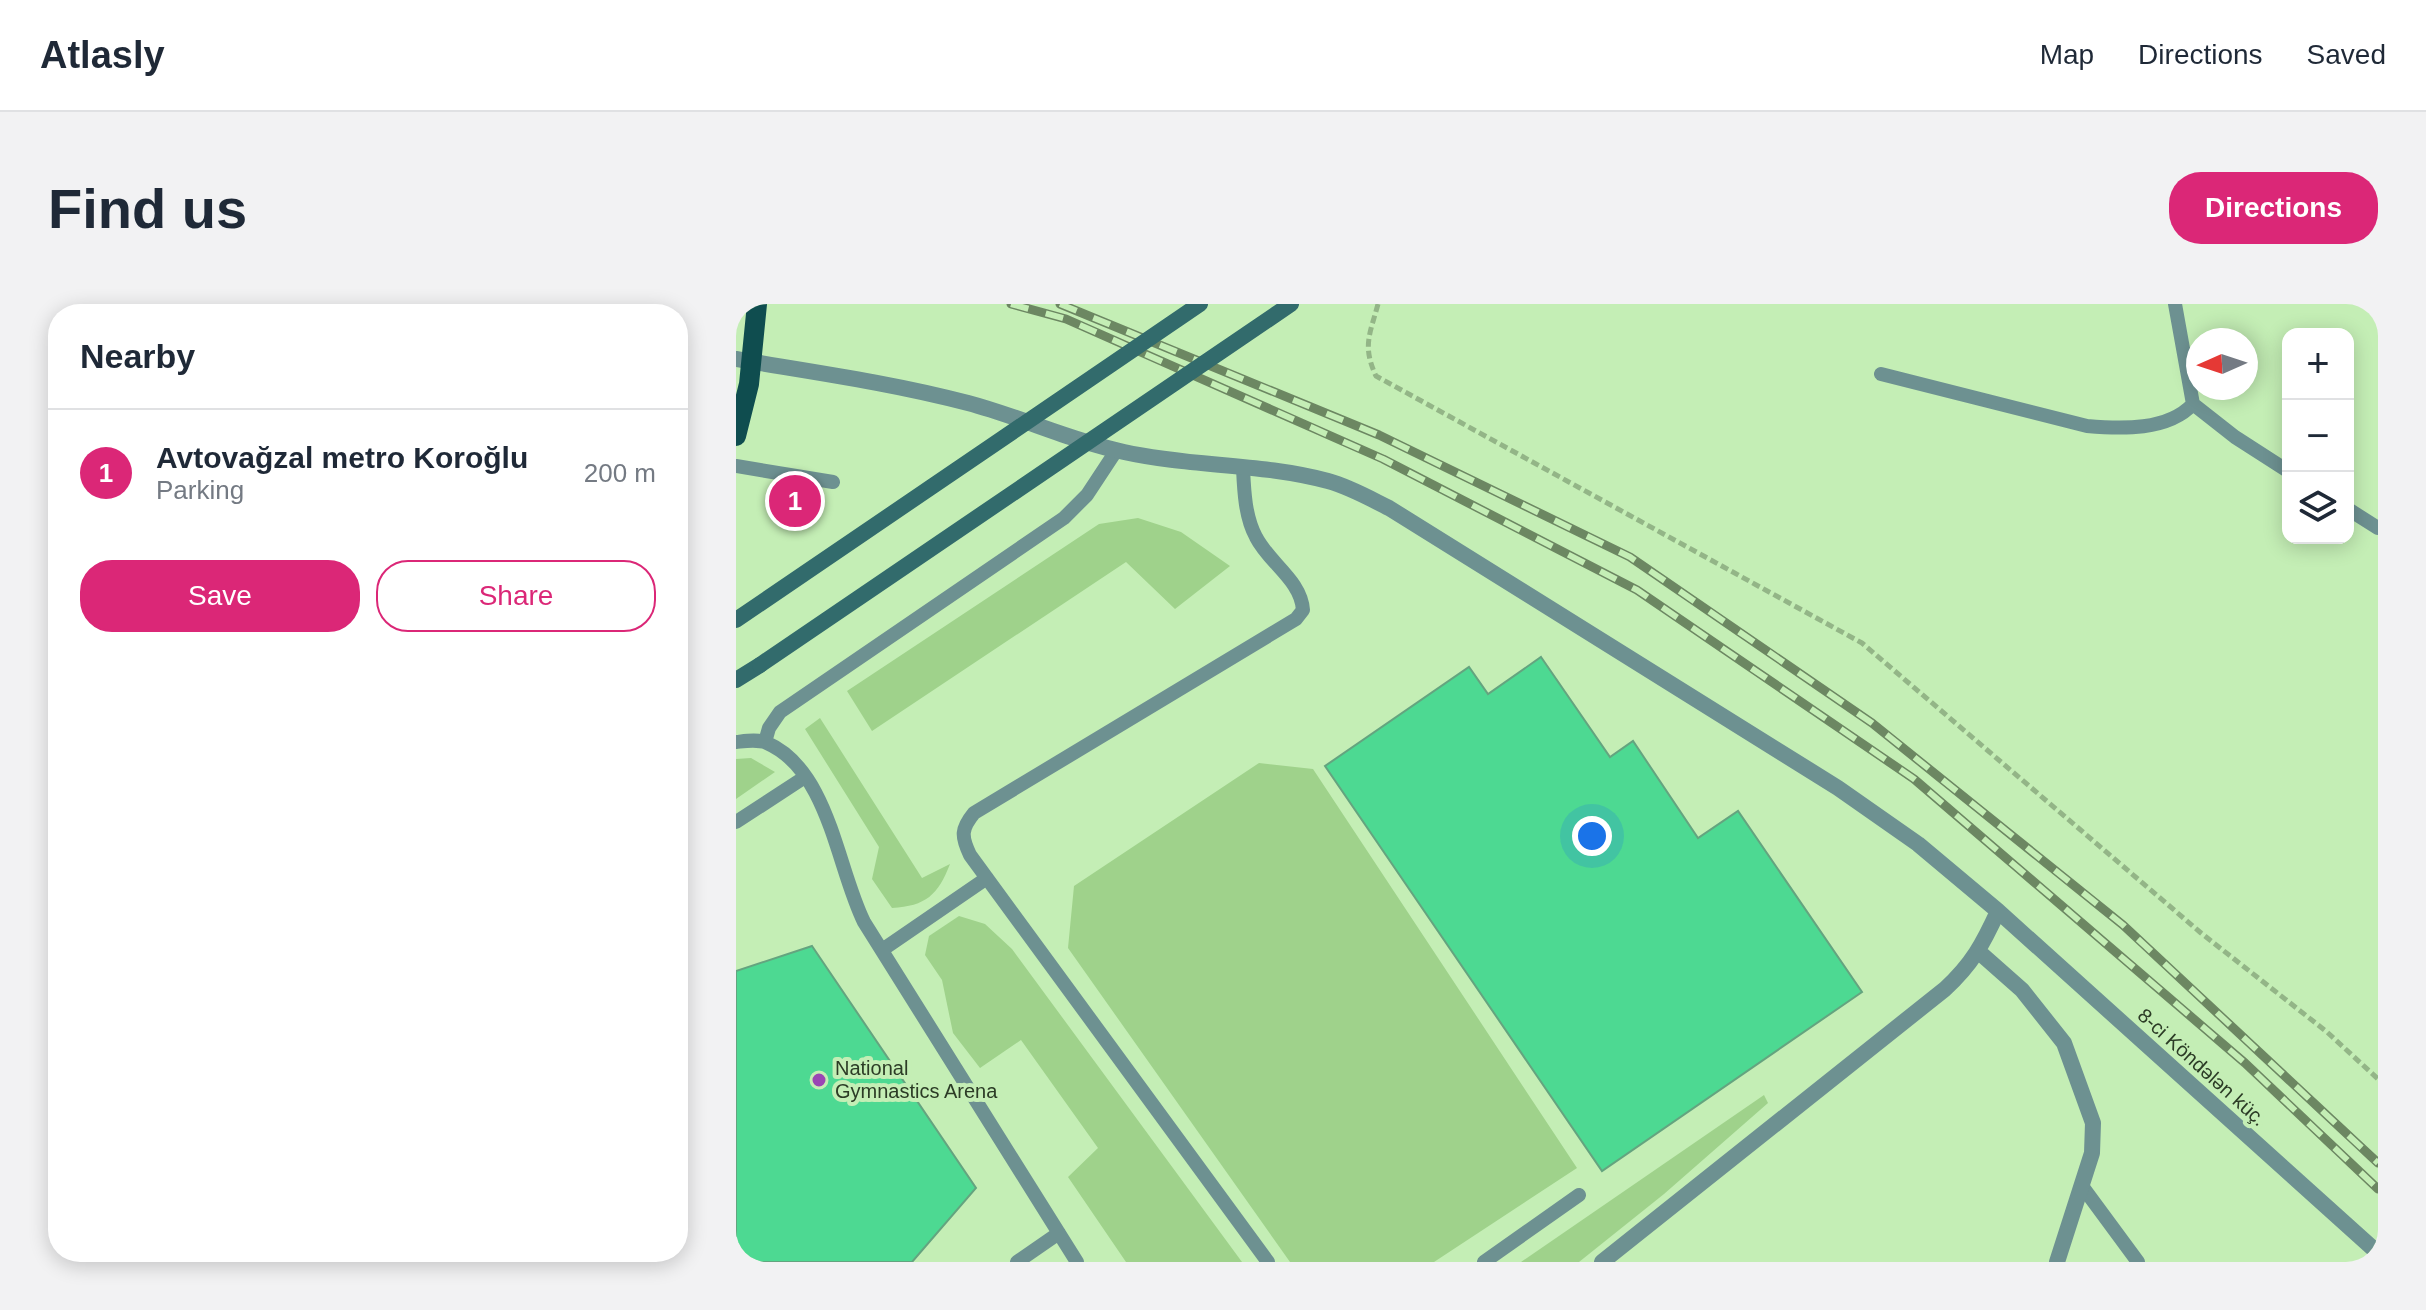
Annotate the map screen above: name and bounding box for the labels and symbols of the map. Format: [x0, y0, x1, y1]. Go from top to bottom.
north arrow [2186, 328, 2258, 400]
pin: 1 [769, 471, 821, 531]
your location [1572, 816, 1612, 856]
street label: 8-ci Köndələn küç. [2133, 1004, 2271, 1130]
place label: National Gymnastics Arena [835, 1057, 998, 1102]
marker: National Gymnastics Arena [810, 1071, 828, 1089]

